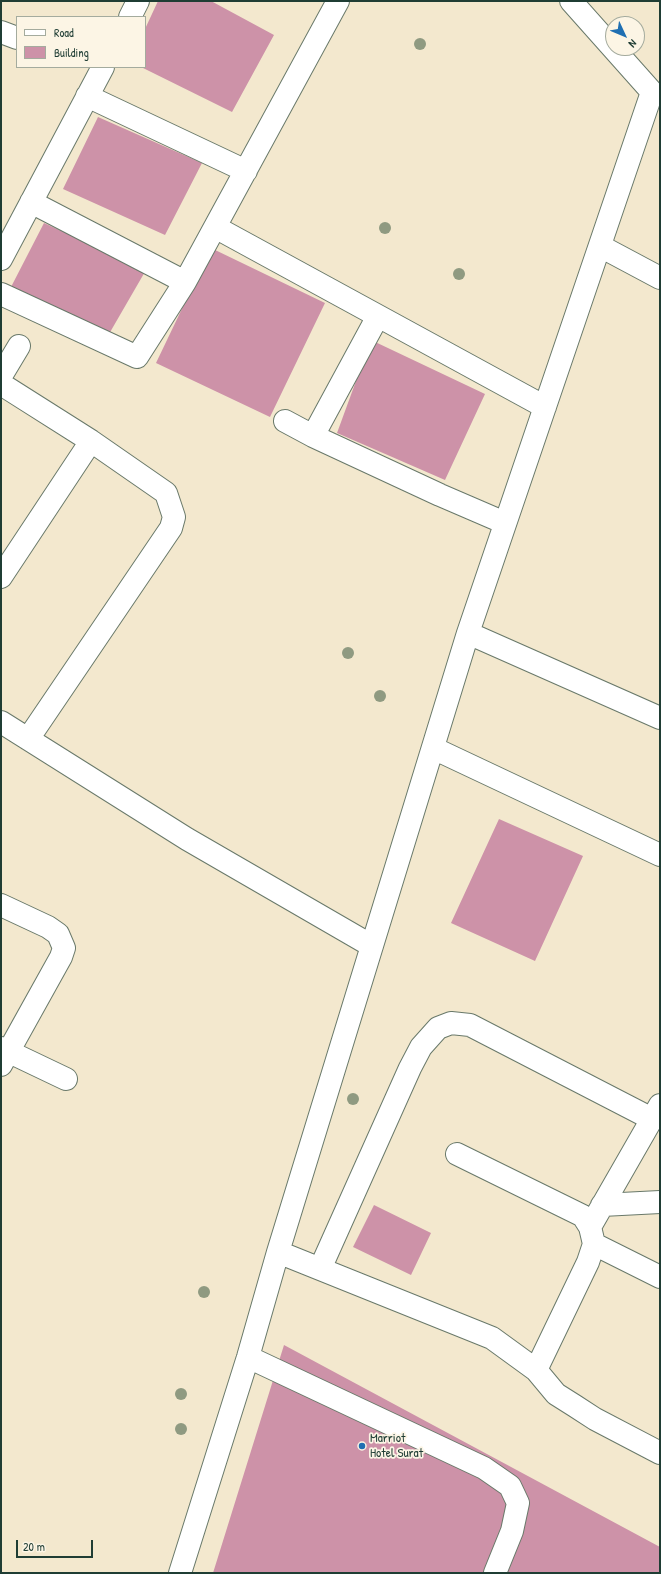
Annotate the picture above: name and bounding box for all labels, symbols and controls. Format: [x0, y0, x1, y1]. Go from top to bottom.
legend [16, 16, 146, 68]
north arrow [605, 16, 645, 56]
text: Road [54, 24, 74, 41]
text: N [626, 37, 640, 51]
text: Building [54, 44, 89, 61]
place label: Marriot Hotel Surat [370, 1431, 423, 1462]
marker: Marriot Hotel Surat [357, 1441, 367, 1451]
scale bar [18, 1532, 95, 1558]
text: 20 m [23, 1538, 45, 1555]

